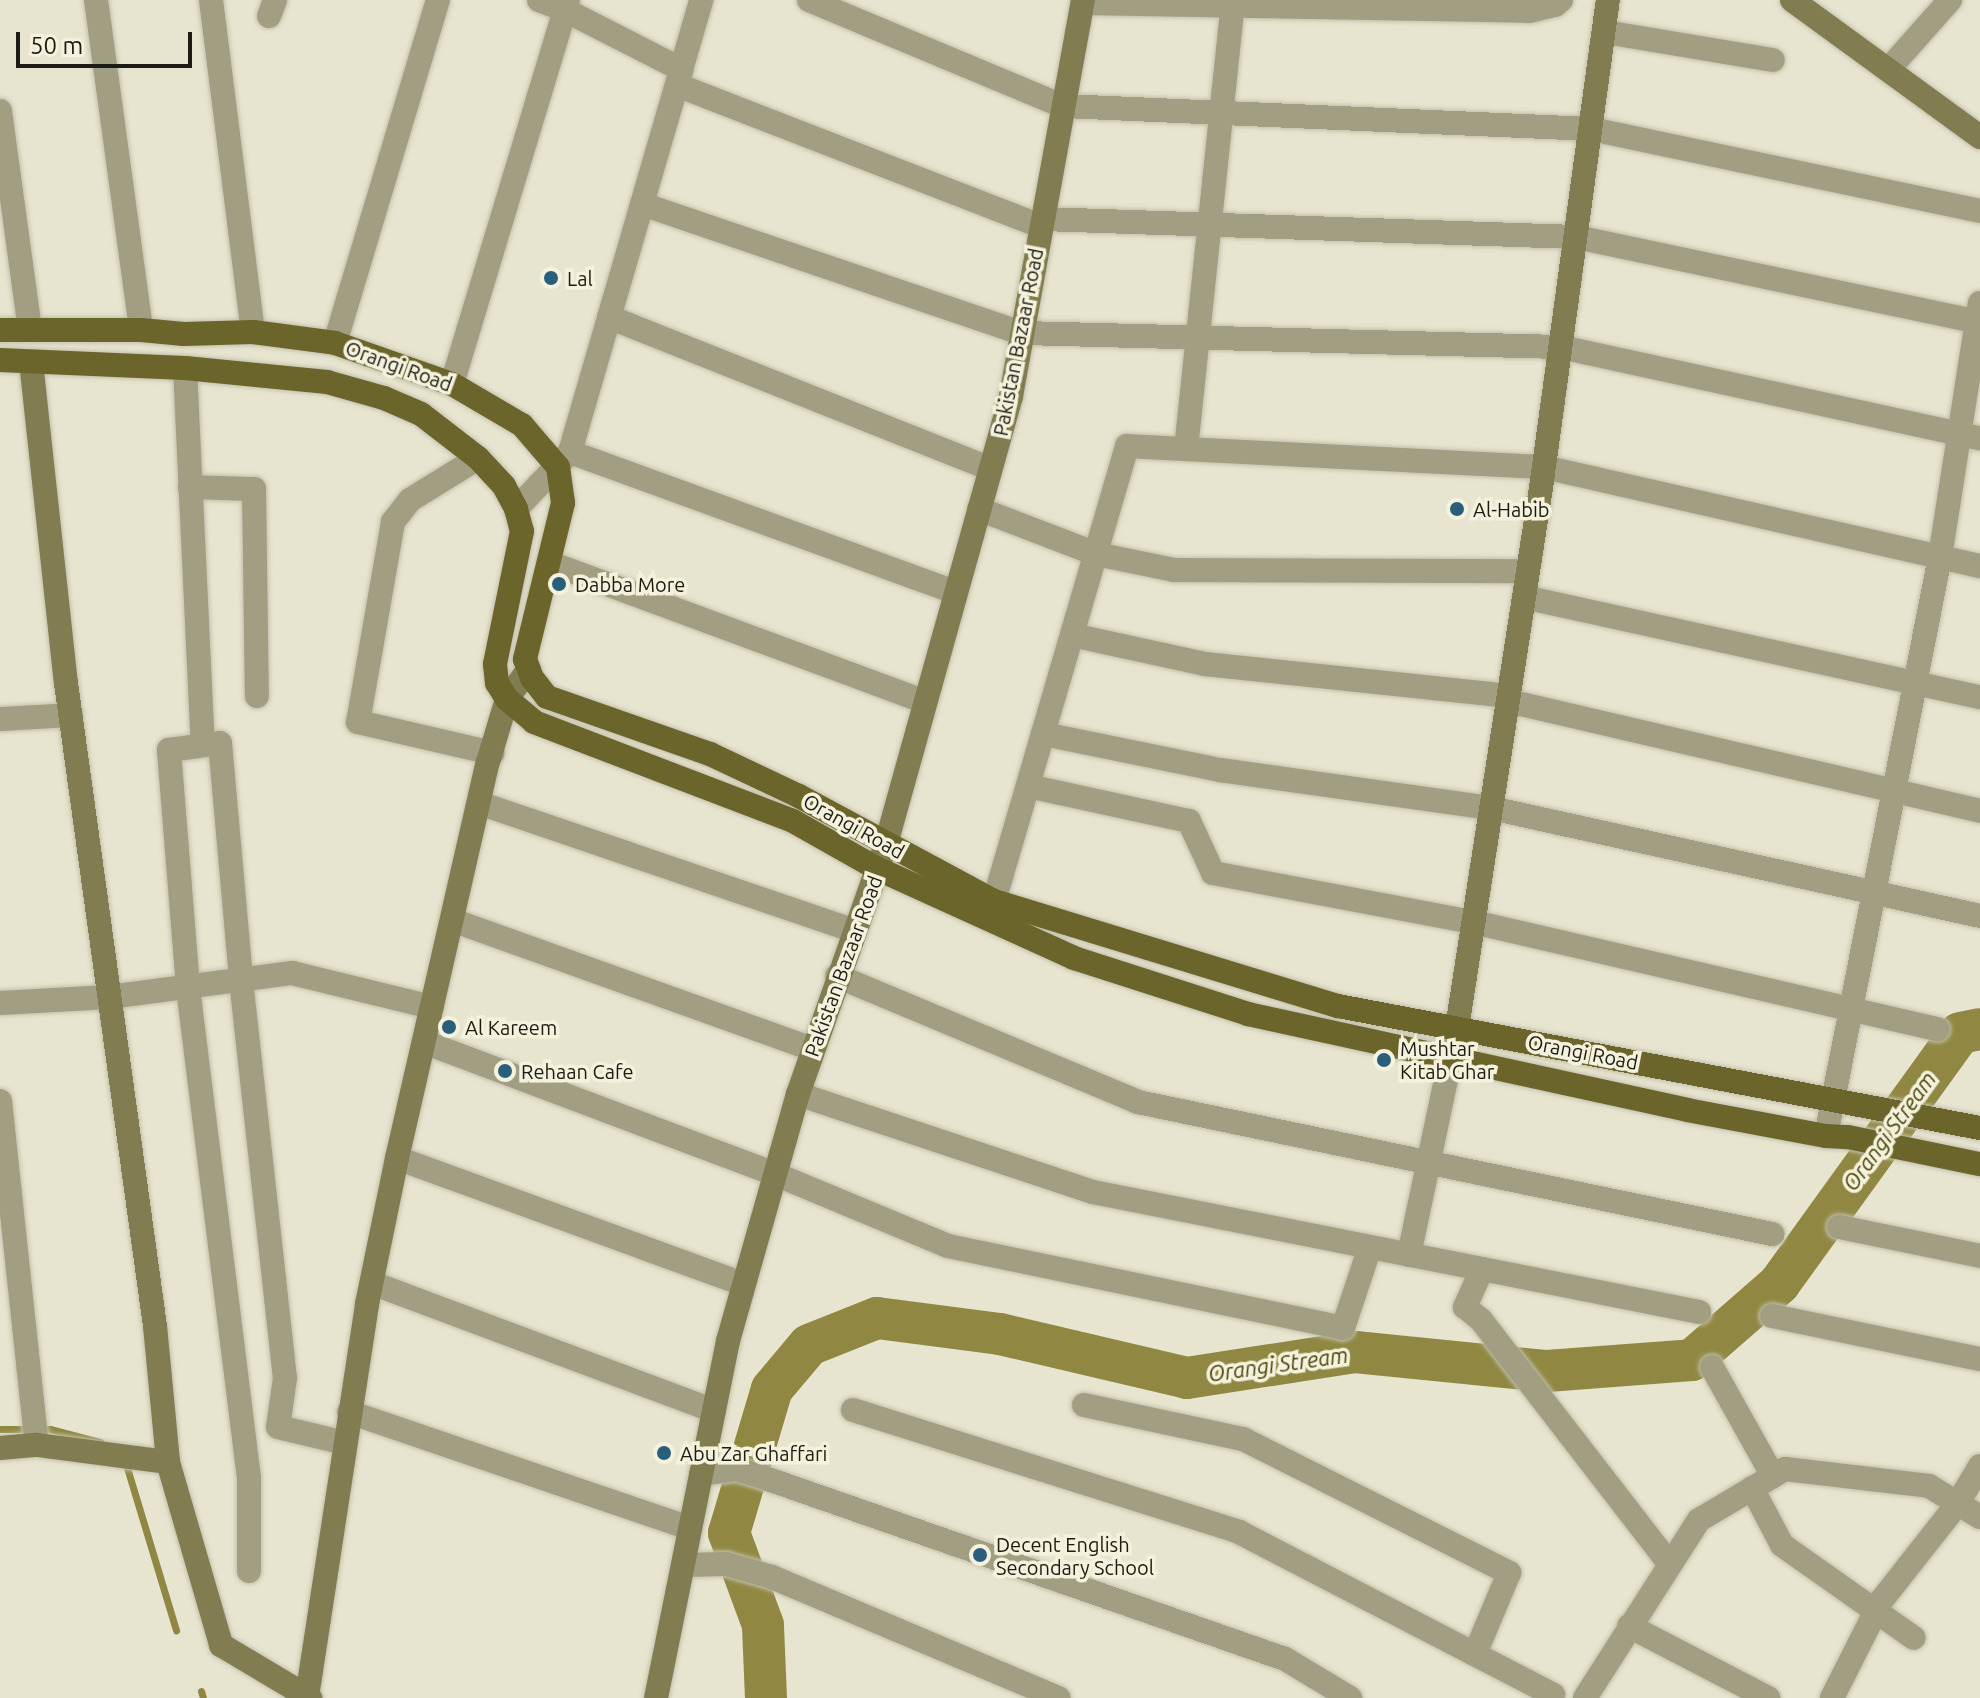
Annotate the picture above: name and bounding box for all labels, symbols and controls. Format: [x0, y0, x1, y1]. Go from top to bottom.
scale bar [20, 16, 196, 66]
text: 50 m [30, 32, 83, 59]
street label: Pakistan Bazaar Road [988, 246, 1048, 438]
place label: Lal [567, 266, 593, 290]
marker: Lal [542, 269, 560, 287]
street label: Orangi Road [342, 336, 456, 396]
place label: Al-Habib [1473, 497, 1549, 521]
marker: Al-Habib [1448, 500, 1466, 518]
place label: Dabba More [575, 572, 685, 596]
marker: Dabba More [550, 575, 568, 593]
street label: Orangi Road [799, 788, 909, 864]
street label: Pakistan Bazaar Road [799, 872, 887, 1060]
place label: Al Kareem [465, 1015, 557, 1039]
marker: Al Kareem [440, 1018, 458, 1036]
street label: Orangi Road [1526, 1030, 1640, 1074]
place label: Mushtar Kitab Ghar [1400, 1036, 1494, 1083]
marker: Mushtar Kitab Ghar [1375, 1051, 1393, 1069]
place label: Rehaan Cafe [521, 1059, 634, 1083]
marker: Rehaan Cafe [496, 1062, 514, 1080]
water label: Orangi Stream [1837, 1066, 1941, 1196]
water label: Orangi Stream [1206, 1341, 1350, 1387]
place label: Abu Zar Ghaffari [680, 1441, 827, 1465]
marker: Abu Zar Ghaffari [655, 1444, 673, 1462]
place label: Decent English Secondary School [996, 1532, 1154, 1579]
marker: Decent English Secondary School [971, 1546, 989, 1564]

